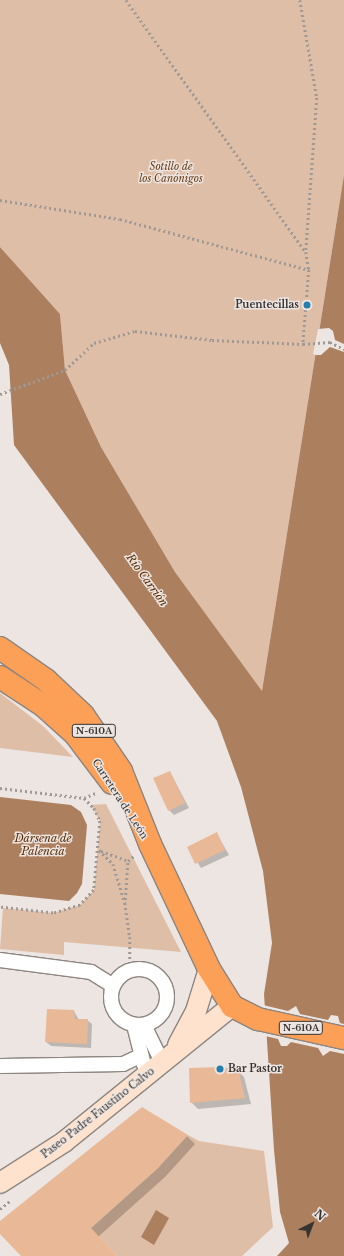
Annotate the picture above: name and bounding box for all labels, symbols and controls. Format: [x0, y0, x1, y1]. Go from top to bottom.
park label: Sotillo de los Canónigos [139, 160, 203, 184]
place label: Puentecillas [235, 299, 299, 311]
marker: Puentecillas [302, 300, 312, 310]
water label: Río Carrión [124, 551, 170, 609]
road number: N-610A [71, 724, 117, 738]
street label: Carretera de León [90, 757, 150, 841]
water label: Dársena de Palencia [14, 832, 72, 858]
road number: N-610A [278, 1021, 324, 1035]
place label: Bar Pastor [228, 1063, 282, 1075]
marker: Bar Pastor [215, 1064, 225, 1074]
street label: Paseo Padre Faustino Calvo [39, 1065, 157, 1161]
north arrow [292, 1204, 332, 1244]
text: N [312, 1206, 329, 1224]

